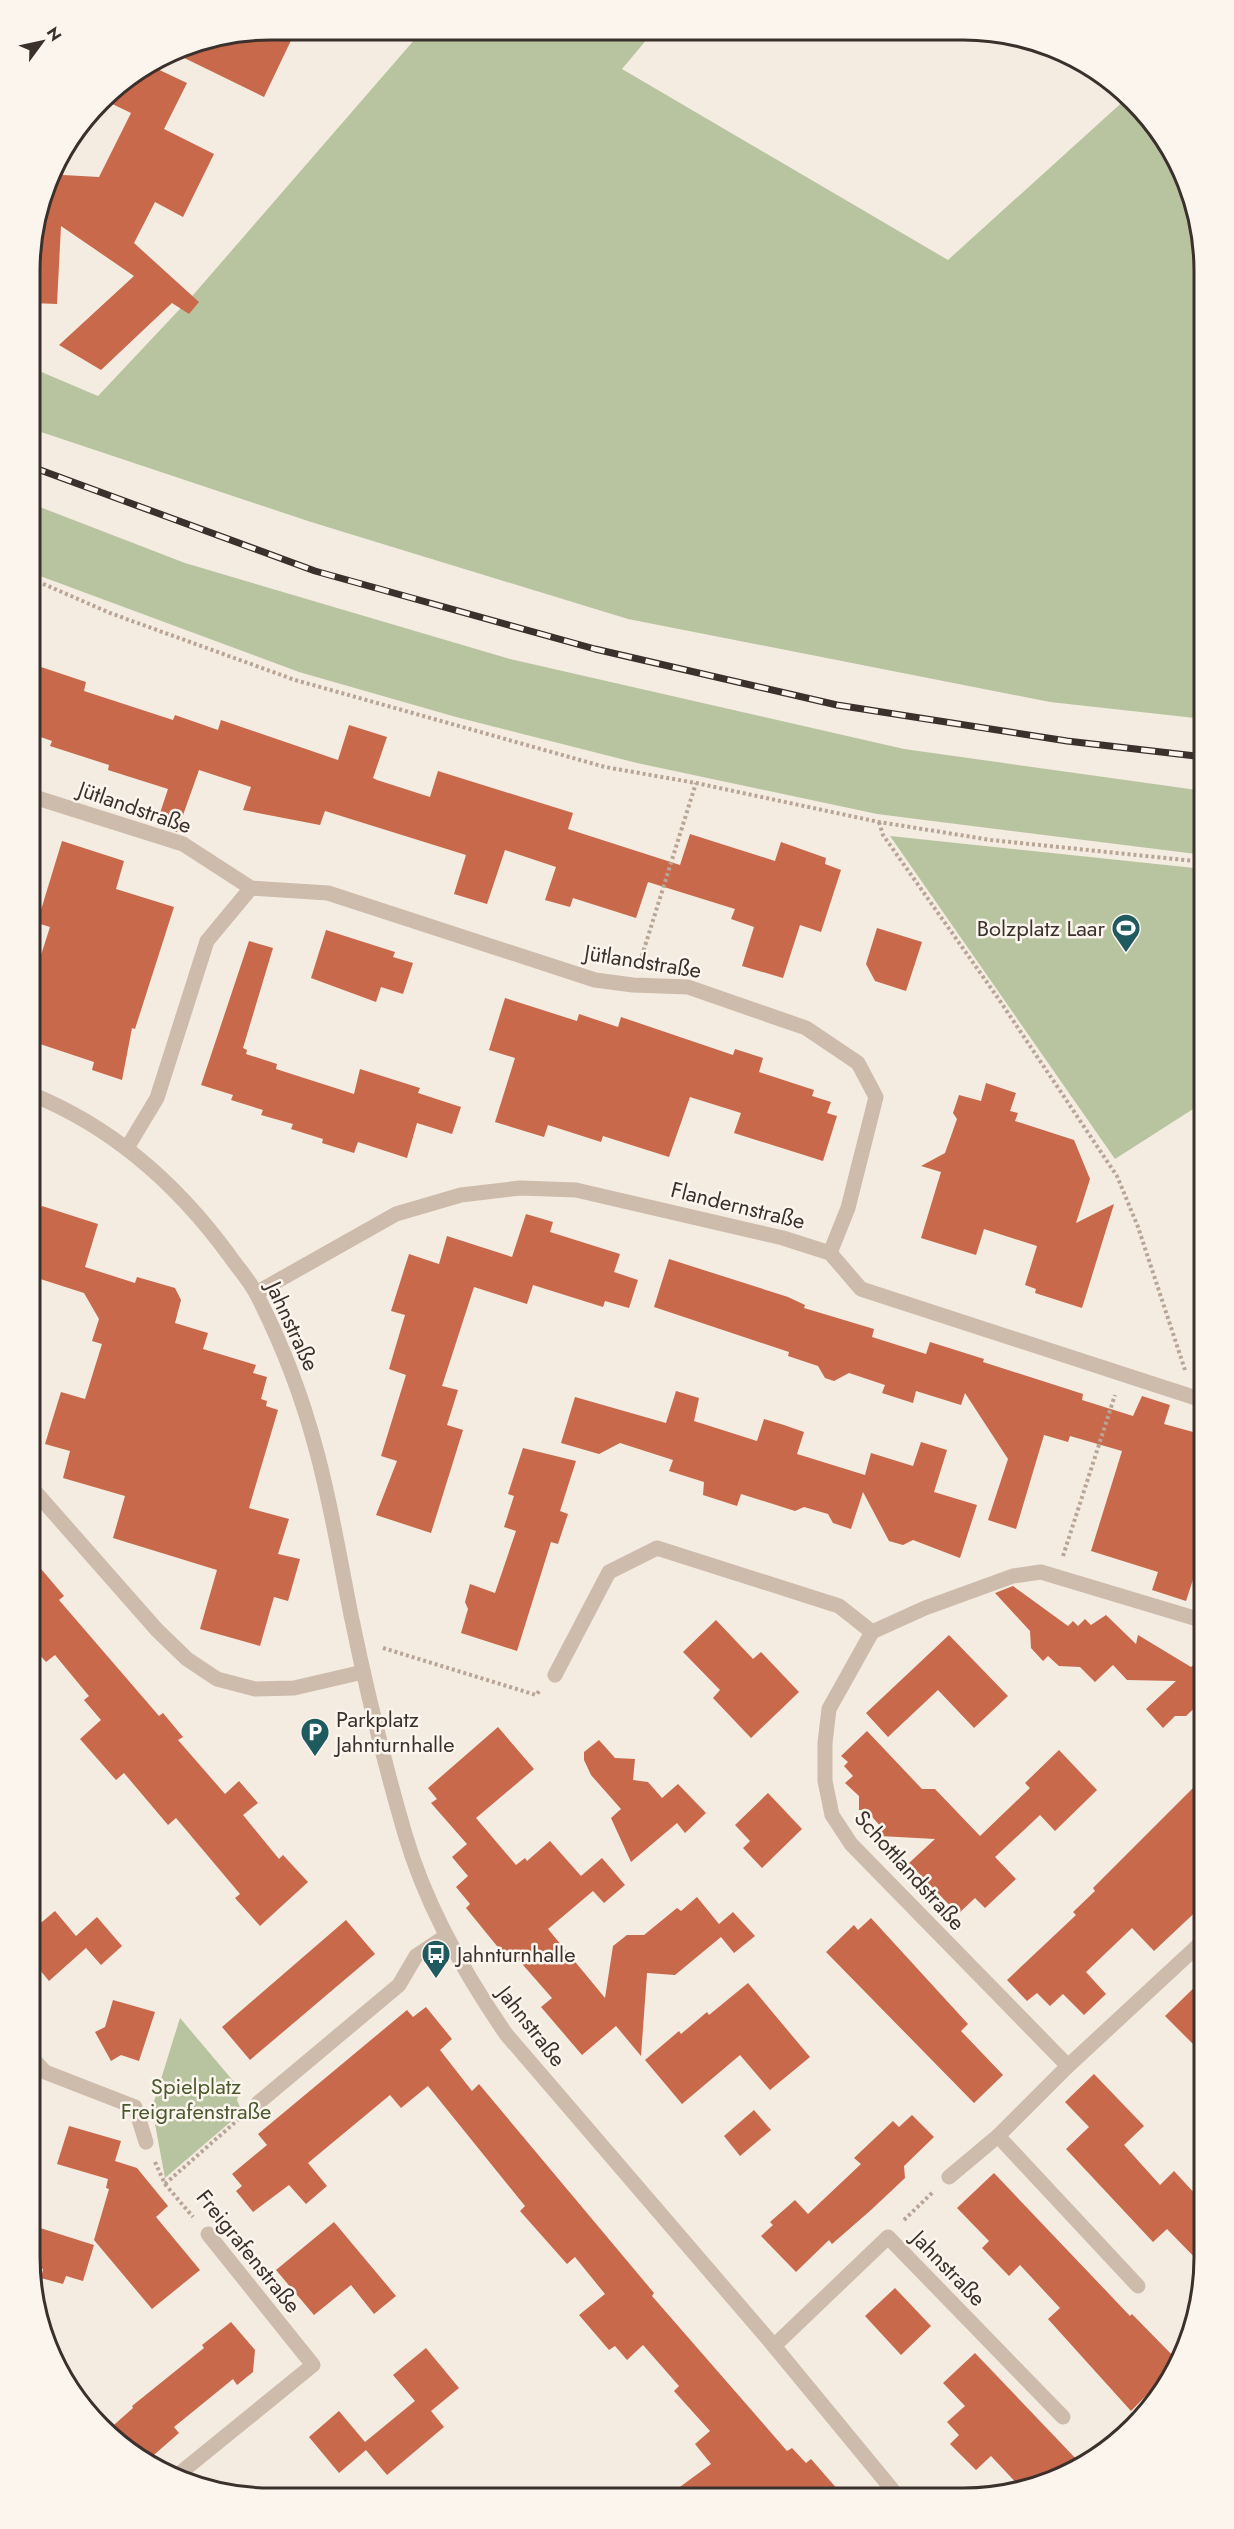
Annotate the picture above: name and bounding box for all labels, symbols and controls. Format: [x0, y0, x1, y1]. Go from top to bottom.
north arrow [12, 12, 72, 72]
text: N [41, 23, 67, 46]
street label: Jütlandstraße [71, 772, 196, 841]
place label: Bolzplatz Laar [977, 912, 1105, 944]
sports icon: Bolzplatz Laar [1110, 912, 1142, 954]
street label: Jütlandstraße [579, 936, 704, 986]
street label: Flandernstraße [668, 1173, 808, 1237]
street label: Jahnstraße [257, 1273, 328, 1376]
place label: Parkplatz Jahnturnhalle [333, 1703, 454, 1760]
parking icon: Parkplatz Jahnturnhalle [299, 1716, 331, 1758]
street label: Schottlandstraße [847, 1803, 973, 1937]
bus stop icon: Jahnturnhalle [420, 1938, 452, 1980]
place label: Jahnturnhalle [454, 1938, 575, 1970]
street label: Jahnstraße [488, 1976, 574, 2073]
park label: Spielplatz Freigrafenstraße [121, 2070, 271, 2127]
street label: Freigrafenstraße [189, 2182, 309, 2320]
street label: Jahnstraße [902, 2221, 994, 2313]

